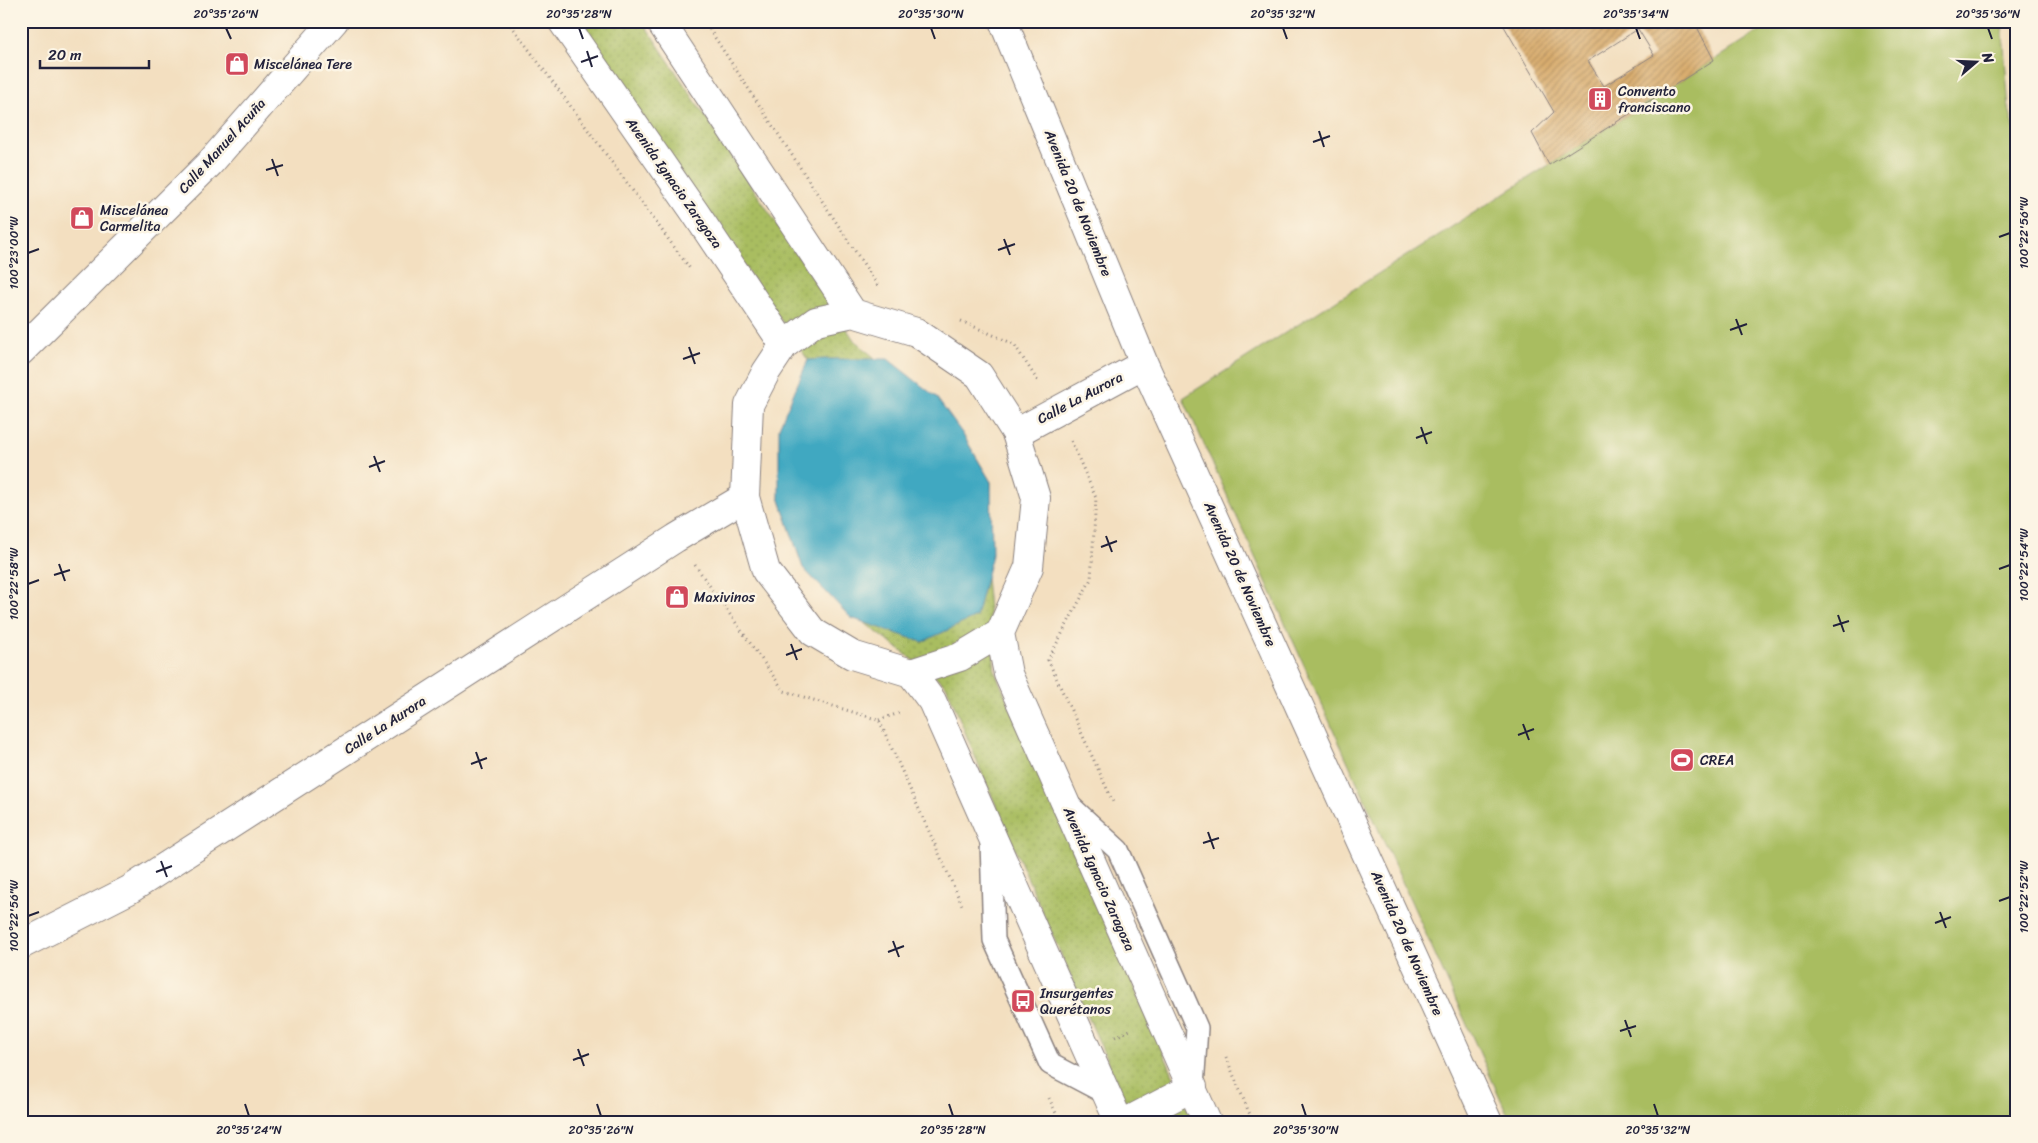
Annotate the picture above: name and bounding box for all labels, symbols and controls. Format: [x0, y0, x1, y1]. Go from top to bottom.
text: 20°35'26"N [193, 3, 259, 25]
text: 20°35'28"N [546, 3, 612, 25]
text: 20°35'30"N [898, 3, 964, 25]
text: 20°35'32"N [1251, 3, 1316, 25]
text: 20°35'34"N [1603, 3, 1669, 25]
text: 20°35'36"N [1956, 3, 2021, 25]
scale bar [40, 38, 149, 70]
north arrow [1950, 38, 2000, 88]
text: 20 m [48, 42, 82, 68]
text: N [1974, 48, 2001, 67]
shop icon: Miscelánea Tere [224, 51, 250, 77]
place label: Miscelánea Tere [254, 52, 352, 77]
place label: Convento franciscano [1618, 79, 1691, 120]
building icon: Convento franciscano [1587, 86, 1613, 112]
street label: Calle Manuel Acuña [172, 92, 272, 200]
street label: Avenida Ignacio Zaragoza [618, 111, 729, 254]
street label: Avenida 20 de Noviembre [1037, 125, 1119, 280]
text: 100°22'56"W [2013, 196, 2035, 269]
place label: Miscelánea Carmelita [100, 198, 168, 239]
shop icon: Miscelánea Carmelita [69, 205, 95, 231]
text: 100°23'00"W [3, 216, 25, 289]
street label: Calle La Aurora [1033, 365, 1127, 431]
street label: Avenida 20 de Noviembre [1196, 496, 1283, 651]
text: 100°22'54"W [2013, 528, 2035, 601]
text: 100°22'58"W [3, 547, 25, 620]
shop icon: Maxivinos [664, 584, 690, 610]
place label: Maxivinos [694, 585, 756, 610]
street label: Calle La Aurora [339, 689, 431, 761]
sports icon: CREA [1669, 747, 1695, 773]
place label: CREA [1700, 748, 1734, 773]
street label: Avenida Ignacio Zaragoza [1055, 802, 1142, 955]
text: 100°22'52"W [2013, 860, 2035, 933]
street label: Avenida 20 de Noviembre [1363, 865, 1450, 1020]
text: 100°22'56"W [3, 879, 25, 952]
place label: Insurgentes Querétanos [1039, 981, 1114, 1022]
bus stop icon: Insurgentes Querétanos [1010, 988, 1036, 1014]
text: 20°35'24"N [216, 1119, 283, 1141]
text: 20°35'26"N [568, 1119, 634, 1141]
text: 20°35'28"N [920, 1119, 986, 1141]
text: 20°35'30"N [1273, 1119, 1339, 1141]
text: 20°35'32"N [1626, 1119, 1691, 1141]

